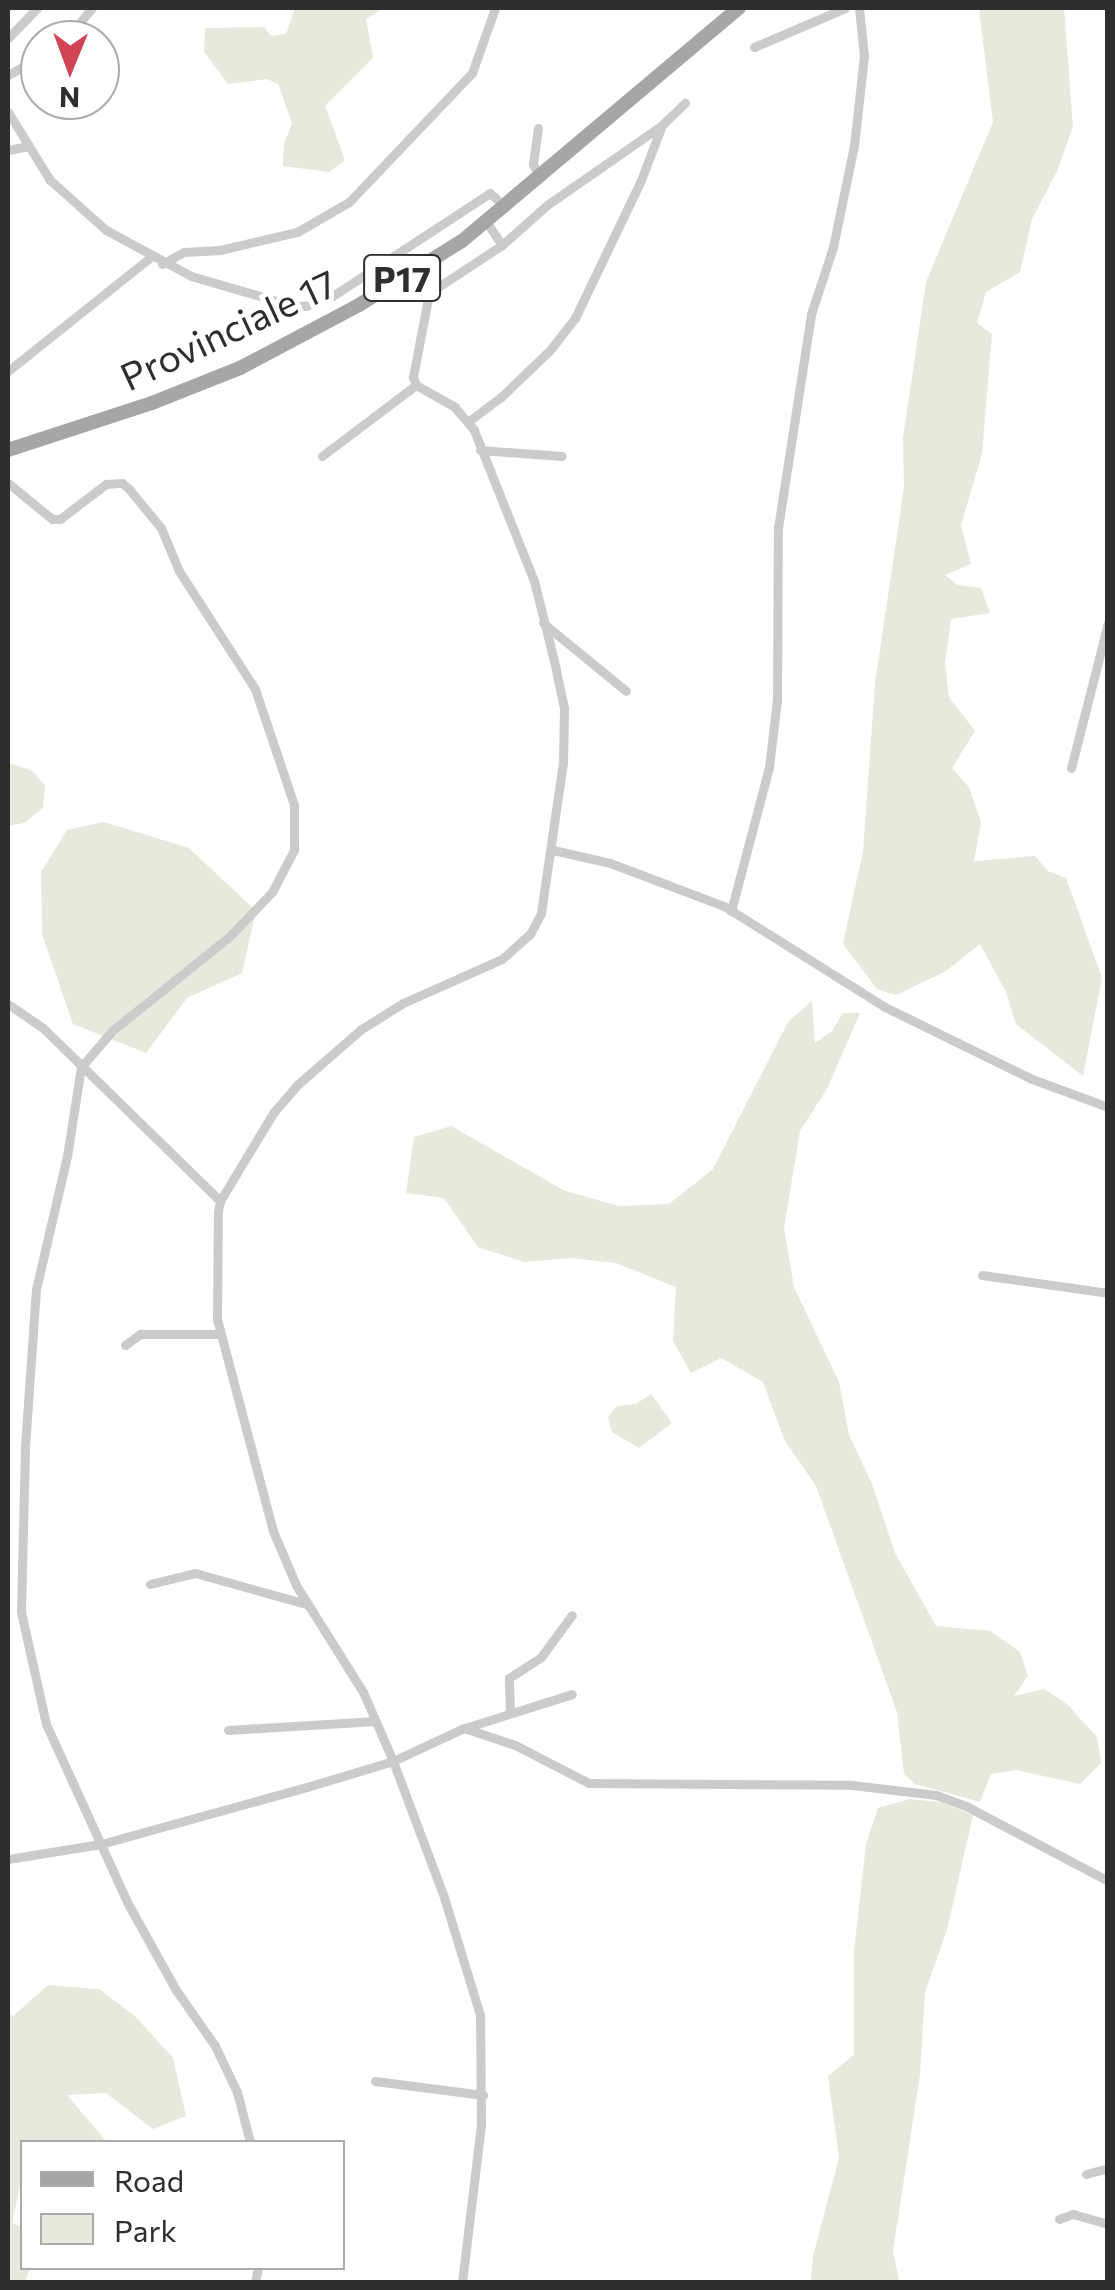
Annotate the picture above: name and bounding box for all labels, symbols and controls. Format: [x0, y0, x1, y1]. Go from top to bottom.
north arrow [20, 20, 120, 120]
text: N [59, 81, 80, 115]
road number: P17 [362, 248, 442, 308]
street label: Provinciale 17 [113, 259, 343, 399]
legend [20, 2140, 345, 2270]
text: Road [114, 2161, 184, 2198]
text: Park [114, 2211, 177, 2248]

